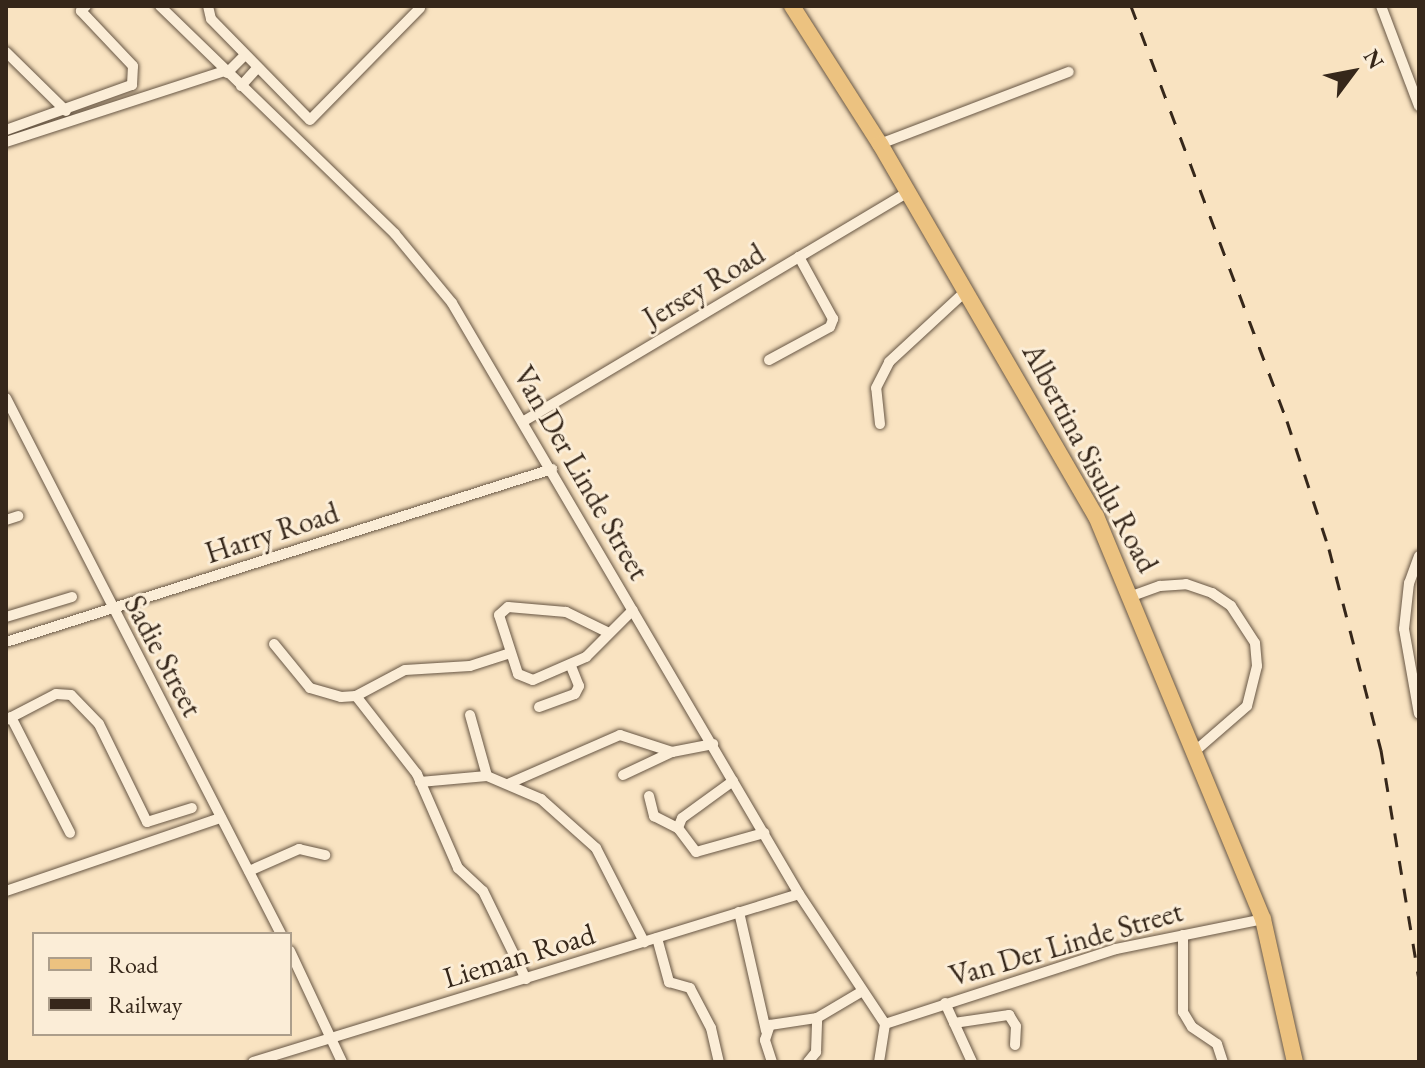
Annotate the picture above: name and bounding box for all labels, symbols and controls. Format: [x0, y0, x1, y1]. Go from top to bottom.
north arrow [1313, 32, 1393, 112]
text: N [1357, 44, 1391, 74]
street label: Jersey Road [637, 236, 771, 336]
street label: Albertina Sisulu Road [1014, 337, 1166, 579]
street label: Van Der Linde Street [505, 360, 657, 586]
street label: Harry Road [201, 495, 343, 571]
street label: Sadie Street [116, 589, 210, 723]
street label: Van Der Linde Street [945, 894, 1187, 994]
street label: Lieman Road [439, 916, 599, 996]
legend [32, 932, 292, 1036]
text: Road [108, 949, 158, 980]
text: Railway [108, 989, 182, 1020]

